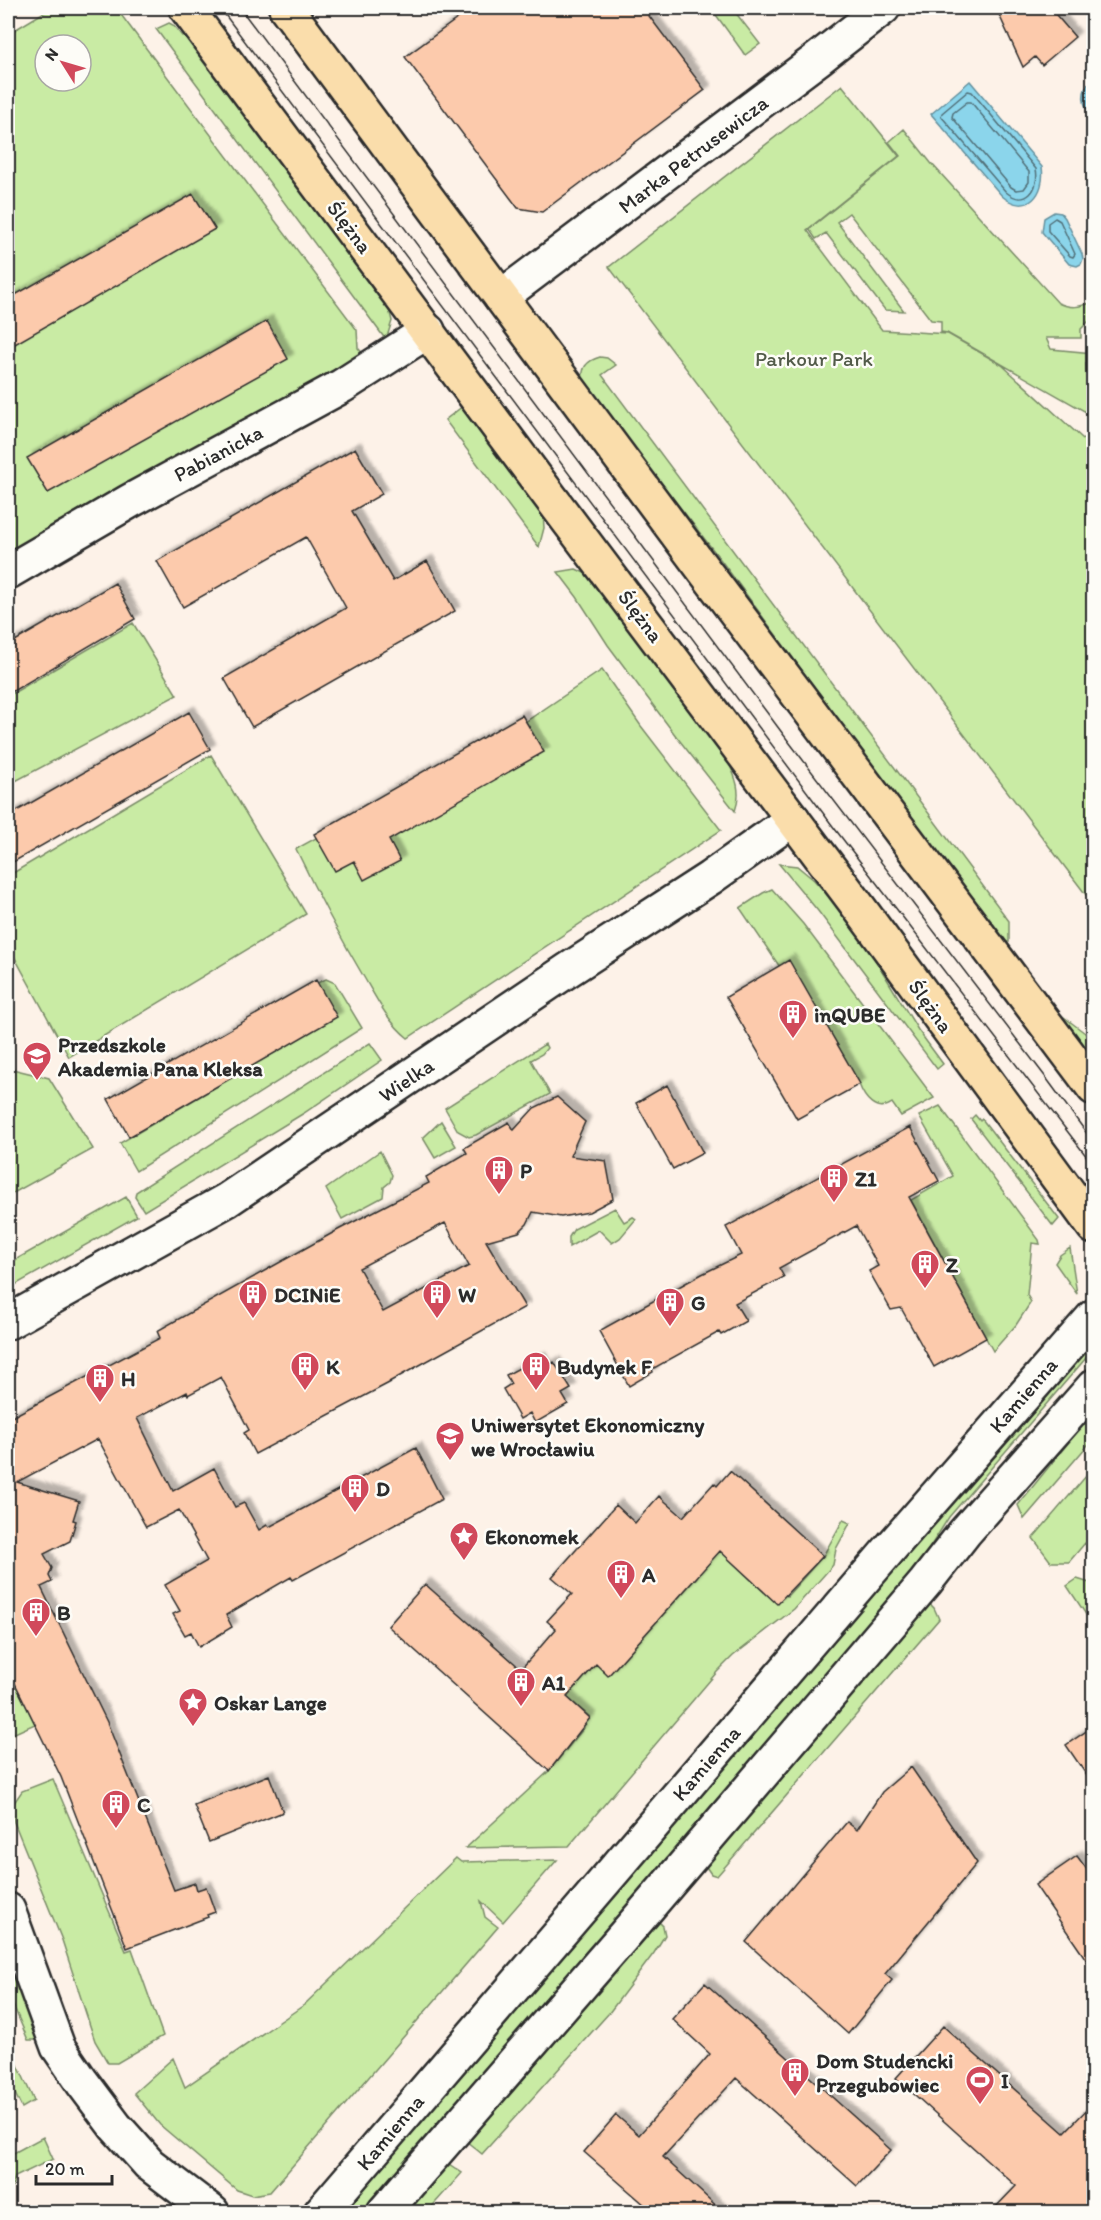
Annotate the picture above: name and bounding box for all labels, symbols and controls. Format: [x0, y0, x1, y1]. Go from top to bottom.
north arrow [33, 33, 93, 93]
text: N [41, 44, 62, 64]
street label: Marka Petrusewicza [613, 90, 773, 218]
street label: Ślężna [322, 196, 378, 258]
park label: Parkour Park [755, 346, 873, 371]
street label: Pabianicka [169, 419, 267, 487]
street label: Ślężna [613, 585, 669, 647]
street label: Ślężna [903, 975, 959, 1037]
building icon: inQUBE [777, 998, 809, 1040]
place label: inQUBE [814, 1002, 886, 1027]
place label: Przedszkole Akademia Pana Kleksa [57, 1032, 263, 1081]
school or university icon: Przedszkole Akademia Pana Kleksa [21, 1040, 53, 1082]
street label: Wielka [374, 1053, 438, 1107]
building icon: P [483, 1154, 515, 1196]
place label: P [520, 1158, 532, 1183]
building icon: Z1 [818, 1162, 850, 1204]
place label: Z1 [855, 1166, 877, 1191]
building icon: Z [909, 1248, 941, 1290]
place label: Z [946, 1252, 959, 1277]
building icon: DCINiE [237, 1278, 269, 1320]
building icon: W [421, 1278, 453, 1320]
place label: DCINiE [274, 1282, 341, 1307]
place label: W [458, 1282, 476, 1307]
building icon: G [654, 1286, 686, 1328]
place label: G [691, 1290, 706, 1315]
building icon: K [289, 1350, 321, 1392]
building icon: Budynek F [520, 1350, 552, 1392]
street label: Kamienna [984, 1352, 1063, 1438]
place label: K [326, 1354, 340, 1379]
place label: Budynek F [557, 1354, 653, 1380]
building icon: H [84, 1362, 116, 1404]
place label: H [121, 1366, 136, 1391]
place label: Uniwersytet Ekonomiczny we Wrocławiu [471, 1412, 704, 1461]
school or university icon: Uniwersytet Ekonomiczny we Wrocławiu [434, 1420, 466, 1462]
building icon: D [339, 1472, 371, 1514]
place label: D [376, 1476, 390, 1501]
place icon: Ekonomek [448, 1520, 480, 1562]
place label: Ekonomek [485, 1524, 580, 1549]
building icon: A [605, 1558, 637, 1600]
place label: A [641, 1562, 656, 1587]
building icon: B [20, 1596, 52, 1638]
place label: B [57, 1600, 71, 1625]
building icon: A1 [505, 1666, 537, 1708]
place label: A1 [541, 1670, 565, 1695]
place icon: Oskar Lange [177, 1686, 209, 1728]
place label: Oskar Lange [214, 1690, 327, 1716]
street label: Kamienna [667, 1720, 746, 1806]
building icon: C [100, 1788, 132, 1830]
place label: C [137, 1792, 151, 1817]
place label: Dom Studencki Przegubowiec [816, 2048, 953, 2098]
building icon: Dom Studencki Przegubowiec [779, 2056, 811, 2098]
sports icon: I [964, 2064, 996, 2106]
place label: I [1001, 2068, 1009, 2093]
street label: Kamienna [351, 2089, 429, 2175]
scale bar [36, 2148, 112, 2186]
text: 20 m [45, 2158, 85, 2180]

